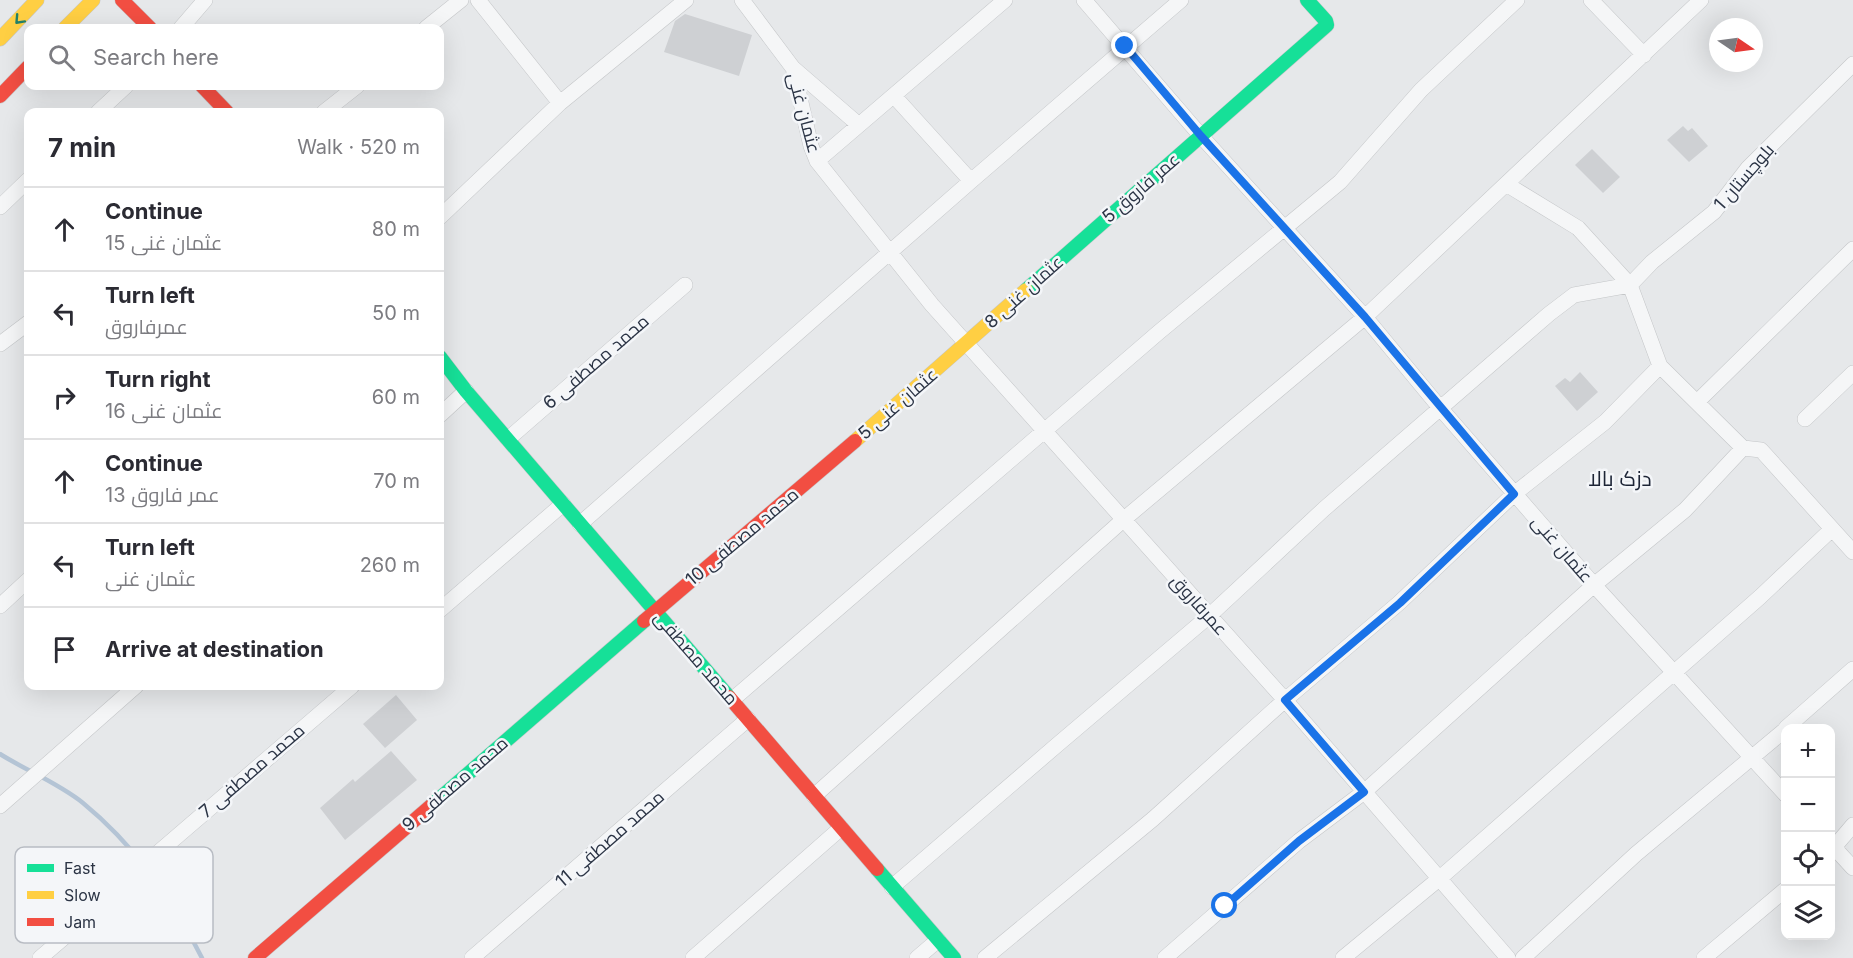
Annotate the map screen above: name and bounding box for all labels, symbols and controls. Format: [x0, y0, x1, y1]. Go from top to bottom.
one-way arrow [15, 12, 26, 23]
north arrow [1709, 18, 1763, 72]
search box [24, 24, 444, 90]
route end [1111, 32, 1137, 58]
icon: search [45, 41, 78, 74]
text: Search here [93, 44, 219, 70]
street label: عثمان غنی [783, 70, 825, 156]
text: 7 min [48, 132, 116, 163]
text: Walk · 520 m [297, 135, 420, 159]
street label: بلوچستان 1 [1709, 139, 1780, 216]
street label: عمر فاروق 5 [1098, 148, 1185, 228]
text: Continue [105, 198, 203, 224]
icon: ahead [48, 213, 81, 246]
text: 80 m [372, 217, 420, 241]
text: عثمان غنی 15 [105, 231, 222, 255]
street label: عثمان غنی 8 [980, 251, 1068, 333]
text: Turn left [105, 282, 195, 308]
icon: left [48, 297, 81, 330]
text: 50 m [372, 301, 420, 325]
street label: محمد مصطفی 6 [538, 310, 654, 414]
text: عمرفاروق [105, 315, 188, 339]
street label: عثمان غنی 5 [854, 363, 942, 445]
text: Turn right [105, 366, 211, 392]
icon: right [48, 381, 81, 414]
text: 60 m [372, 385, 420, 409]
text: عثمان غنی 16 [105, 399, 223, 423]
text: Continue [105, 450, 203, 476]
icon: ahead [48, 465, 81, 498]
district label: دزک بالا [1588, 466, 1652, 491]
text: 70 m [373, 469, 420, 493]
text: عمر فاروق 13 [105, 483, 220, 507]
street label: محمد مصطفی 10 [681, 483, 803, 591]
street label: عثمان غنی [1527, 511, 1597, 587]
text: Turn left [105, 534, 195, 560]
icon: left [48, 549, 81, 582]
text: 260 m [360, 553, 420, 577]
text: عثمان غنی [105, 567, 196, 591]
street label: عمرفاروق [1165, 570, 1232, 641]
street label: محمد مصطفی [649, 607, 743, 709]
icon: arrive [48, 633, 81, 666]
text: Arrive at destination [105, 636, 324, 662]
street label: محمد مصطفی 7 [195, 719, 309, 823]
map controls [1781, 724, 1835, 940]
button: + [1781, 724, 1835, 778]
street label: محمد مصطفی 9 [397, 732, 513, 836]
button: − [1781, 778, 1835, 832]
street label: محمد مصطفی 11 [551, 786, 669, 892]
button: locate [1781, 832, 1835, 886]
legend [15, 847, 213, 943]
text: Fast [64, 858, 96, 878]
text: Slow [64, 885, 101, 905]
button: layers [1781, 886, 1835, 940]
route start [1211, 892, 1237, 918]
text: Jam [64, 912, 96, 932]

